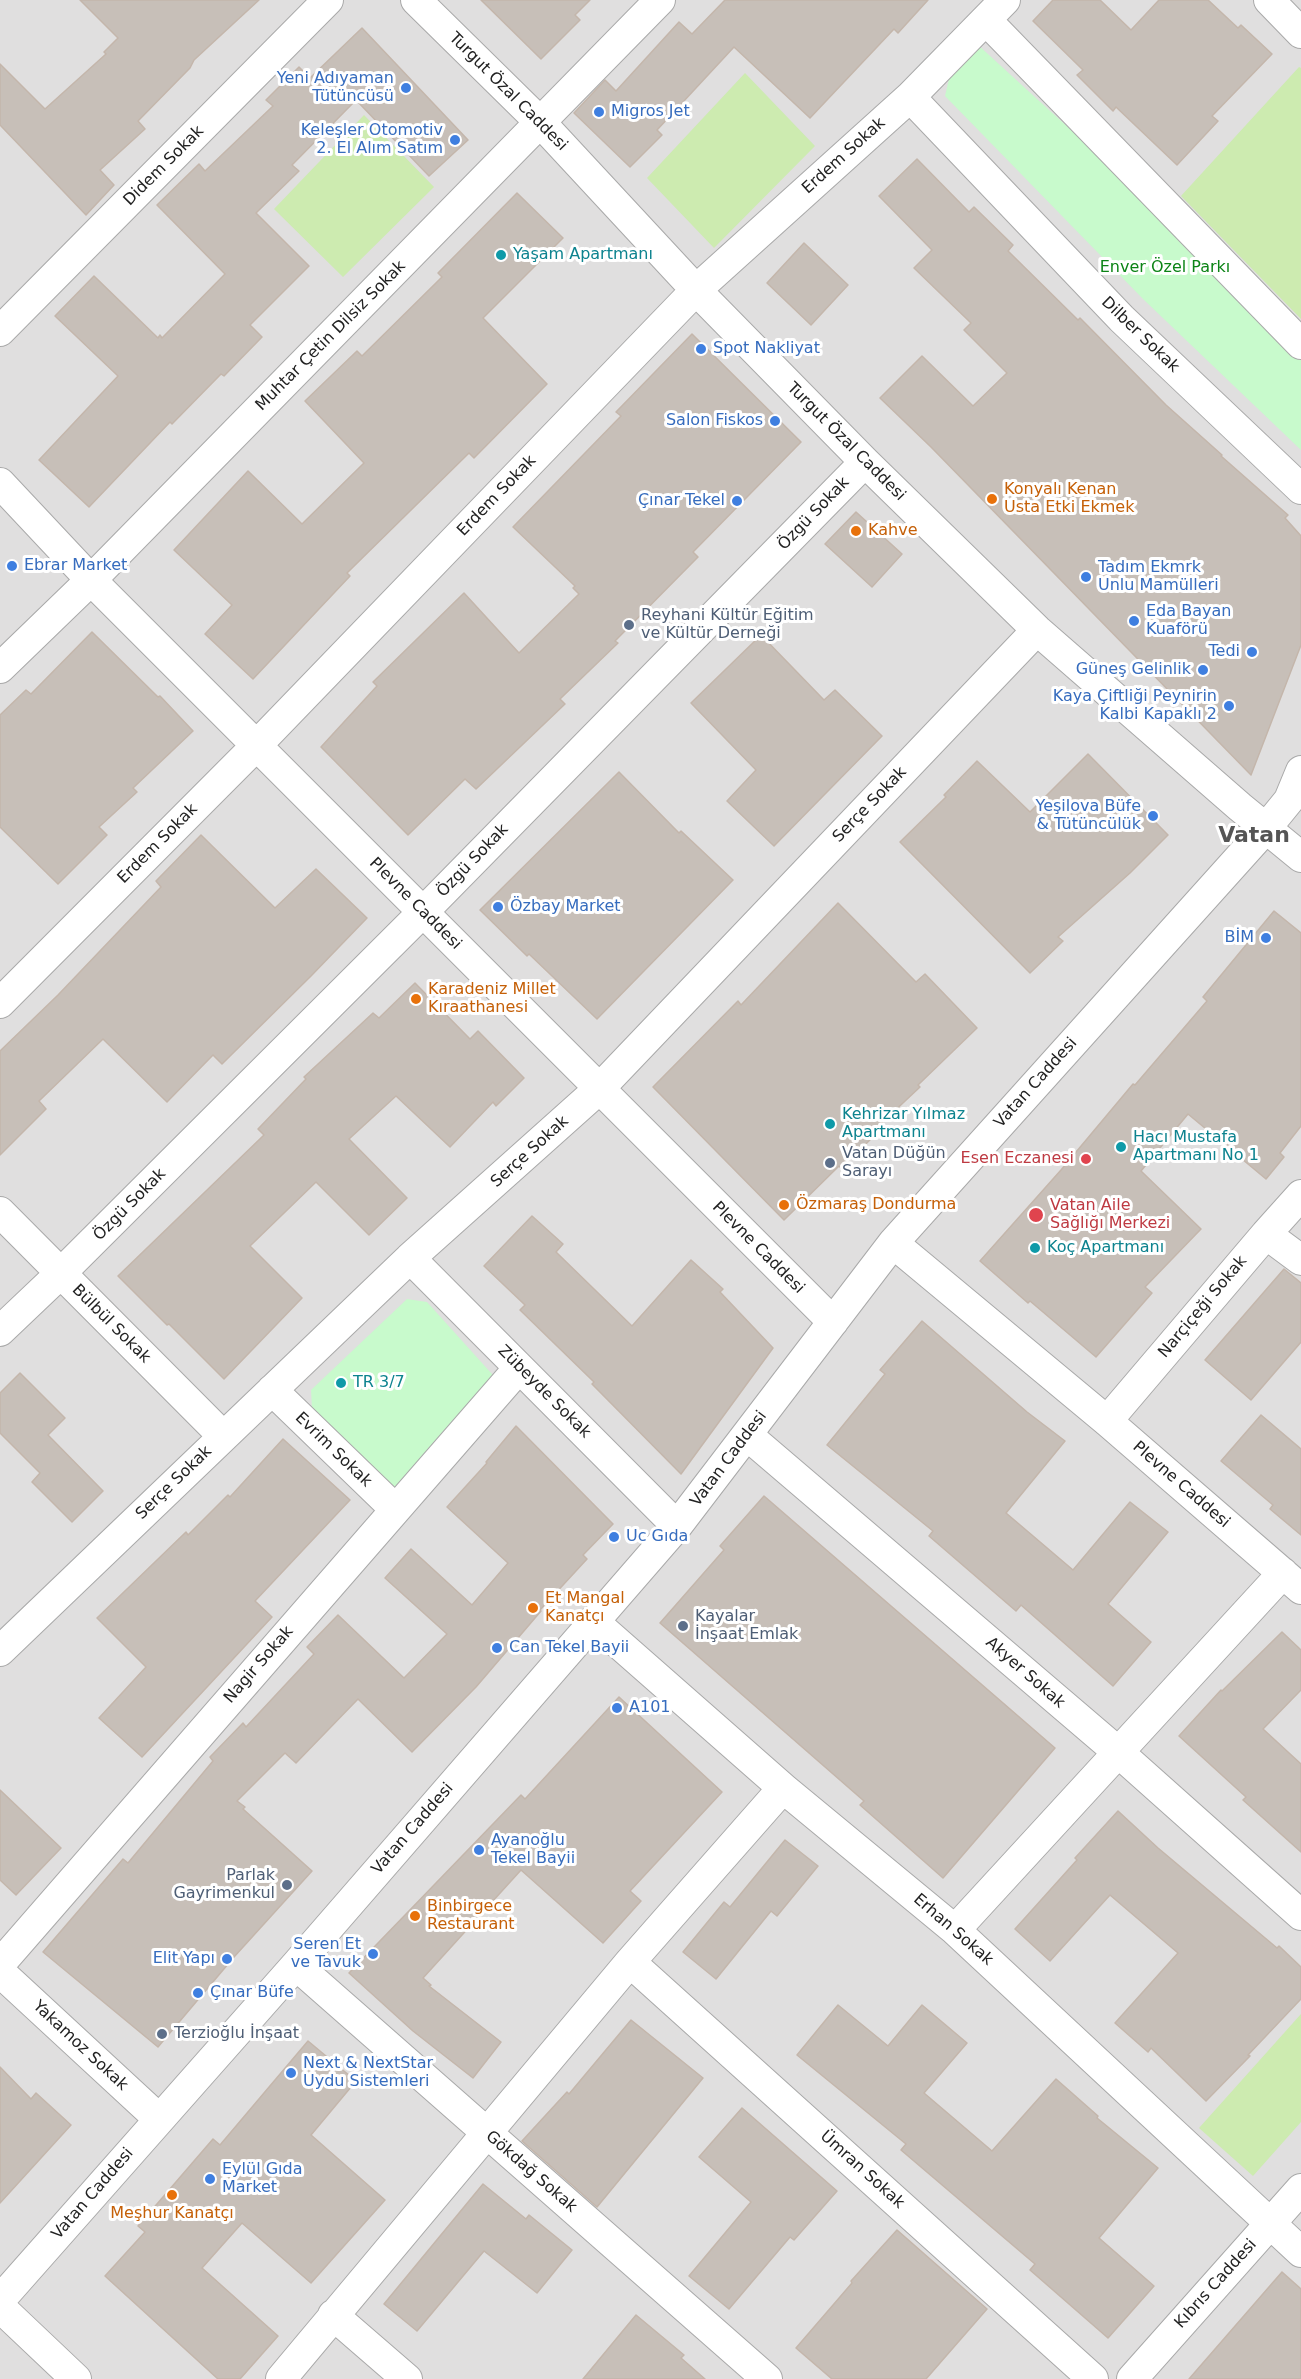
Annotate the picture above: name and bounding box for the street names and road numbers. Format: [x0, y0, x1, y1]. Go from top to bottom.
street label: Turgut Özal Caddesi [445, 29, 571, 155]
street label: Erdem Sokak [799, 114, 889, 198]
street label: Didem Sokak [120, 122, 208, 210]
street label: Muhtar Çetin Dilsiz Sokak [252, 257, 410, 415]
street label: Dilber Sokak [1097, 293, 1183, 377]
street label: Turgut Özal Caddesi [783, 379, 909, 505]
street label: Erdem Sokak [454, 452, 540, 540]
street label: Özgü Sokak [774, 473, 854, 555]
street label: Serçe Sokak [829, 763, 911, 847]
street label: Erdem Sokak [114, 800, 202, 888]
street label: Özgü Sokak [433, 820, 513, 902]
street label: Plevne Caddesi [365, 854, 465, 954]
street label: Vatan Caddesi [990, 1034, 1082, 1132]
street label: Serçe Sokak [487, 1112, 573, 1192]
street label: Özgü Sokak [90, 1165, 170, 1245]
street label: Plevne Caddesi [708, 1198, 808, 1298]
street label: Narçiçeği Sokak [1155, 1252, 1251, 1362]
street label: Bülbül Sokak [68, 1281, 154, 1367]
street label: Zübeyde Sokak [493, 1341, 595, 1443]
street label: Vatan Caddesi [687, 1407, 771, 1511]
street label: Evrim Sokak [291, 1409, 375, 1491]
street label: Plevne Caddesi [1129, 1438, 1233, 1532]
street label: Serçe Sokak [132, 1442, 216, 1524]
street label: Nagir Sokak [220, 1622, 298, 1708]
street label: Akyer Sokak [981, 1633, 1069, 1713]
street label: Vatan Caddesi [368, 1779, 458, 1879]
street label: Erhan Sokak [909, 1890, 997, 1970]
street label: Yakamoz Sokak [28, 1997, 132, 2095]
street label: Gökdağ Sokak [481, 2127, 581, 2217]
street label: Ümran Sokak [816, 2127, 908, 2213]
street label: Vatan Caddesi [48, 2144, 138, 2244]
street label: Kıbrıs Caddesi [1171, 2235, 1261, 2333]

